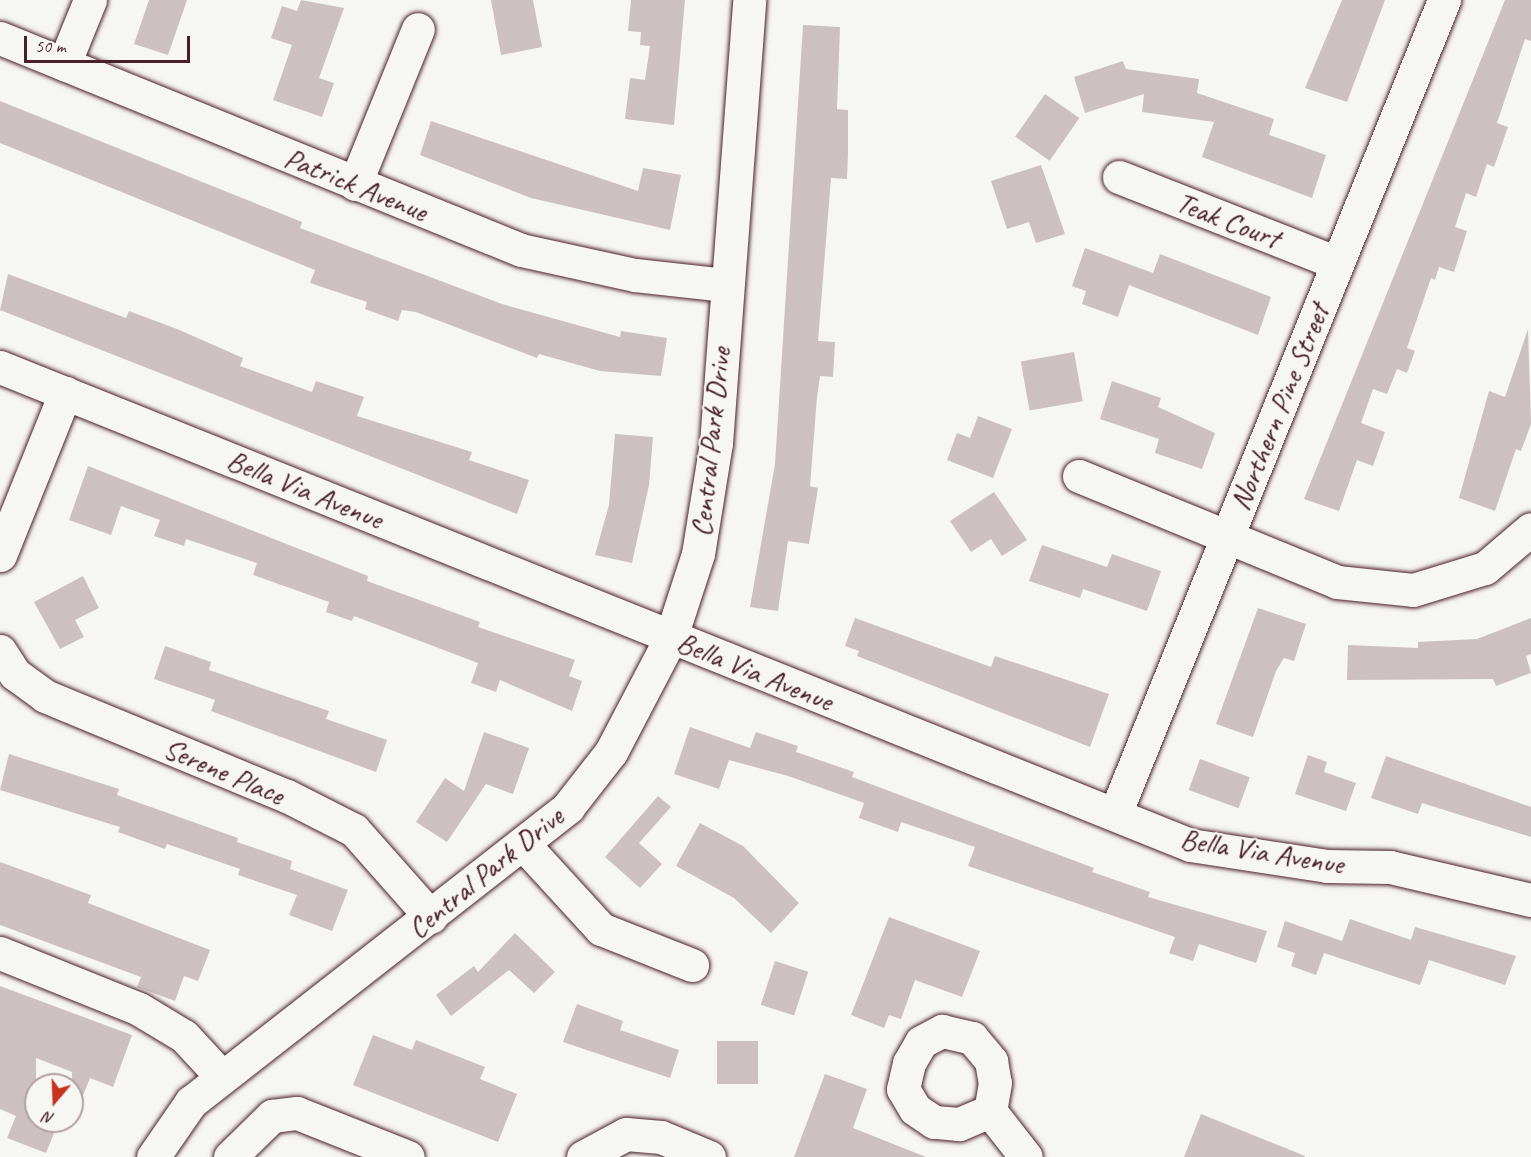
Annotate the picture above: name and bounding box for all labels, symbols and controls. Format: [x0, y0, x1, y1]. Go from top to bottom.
scale bar [27, 24, 194, 62]
text: 50 m [35, 35, 66, 57]
street label: Patrick Avenue [279, 139, 433, 229]
street label: Teak Court [1171, 184, 1285, 256]
street label: Northern Pine Street [1221, 298, 1337, 516]
street label: Central Park Drive [682, 345, 738, 539]
street label: Bella Via Avenue [222, 442, 388, 536]
street label: Bella Via Avenue [672, 624, 838, 718]
street label: Serene Place [158, 730, 290, 812]
street label: Central Park Drive [399, 798, 571, 946]
street label: Bella Via Avenue [1178, 820, 1346, 882]
north arrow [24, 1073, 84, 1133]
text: N [41, 1107, 57, 1129]

